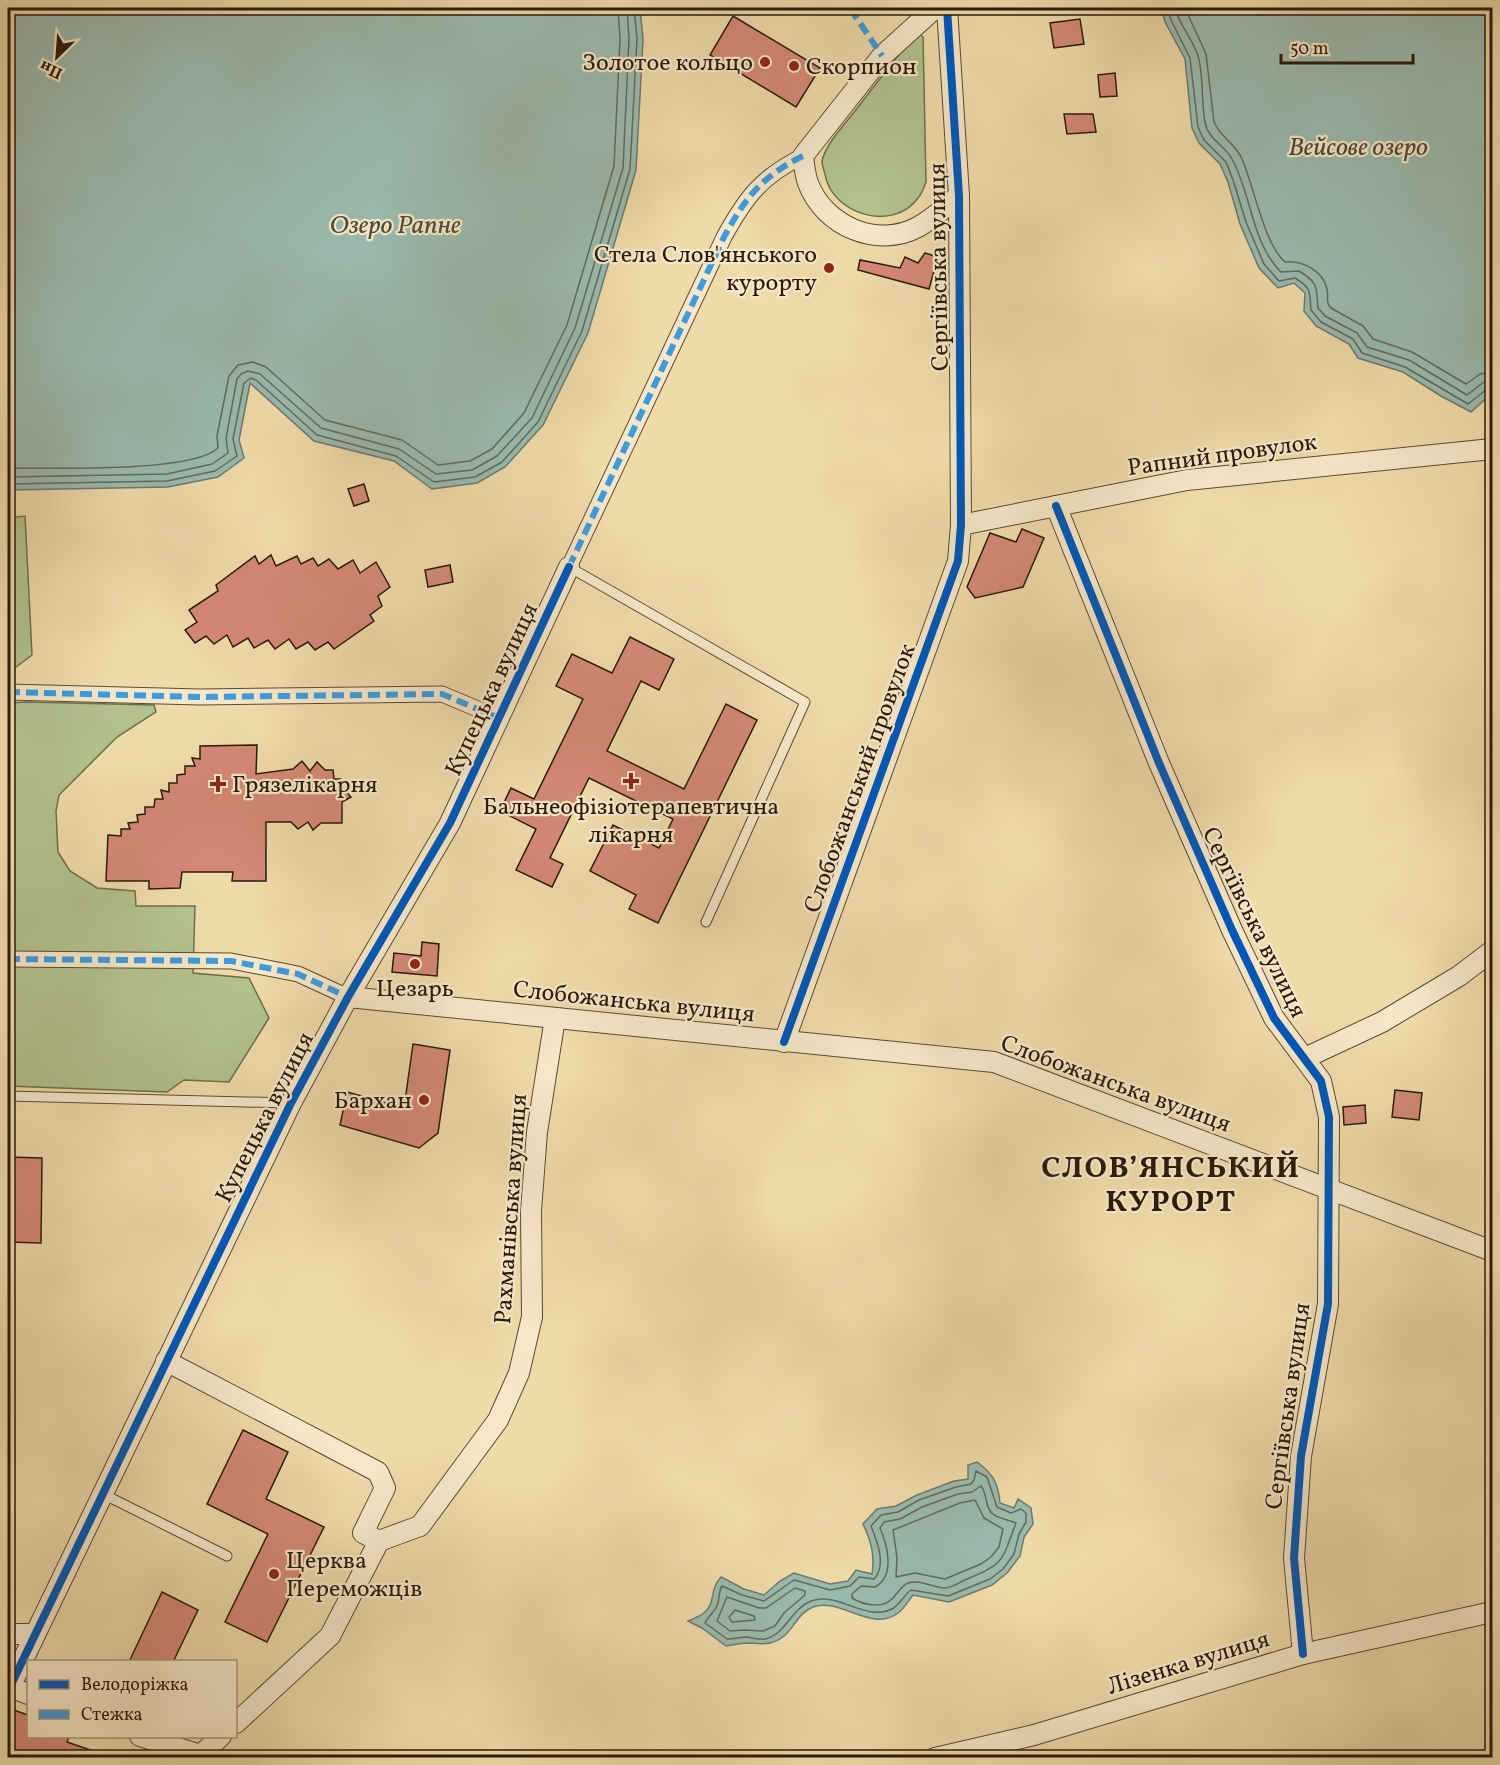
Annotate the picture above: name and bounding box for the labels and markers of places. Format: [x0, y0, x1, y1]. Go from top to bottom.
place label: Золотое кольцо [582, 47, 753, 81]
place label: Скорпион [806, 51, 917, 85]
marker: Золотое кольцо [758, 55, 772, 69]
marker: Скорпион [787, 59, 801, 73]
place label: Стела Слов'янського курорту [594, 239, 817, 301]
marker: Стела Слов'янського курорту [822, 261, 836, 275]
place label: Грязелікарня [232, 769, 378, 803]
marker: Бальнеофізіотерапевтична лікарня [622, 772, 640, 790]
marker: Грязелікарня [209, 775, 227, 793]
place label: Бальнеофізіотерапевтична лікарня [483, 791, 779, 853]
marker: Цезарь [408, 957, 422, 971]
place label: Цезарь [376, 973, 454, 1007]
place label: Бархан [334, 1085, 412, 1119]
marker: Бархан [417, 1093, 431, 1107]
place label: Церква Переможців [286, 1545, 422, 1607]
marker: Церква Переможців [267, 1567, 281, 1581]

